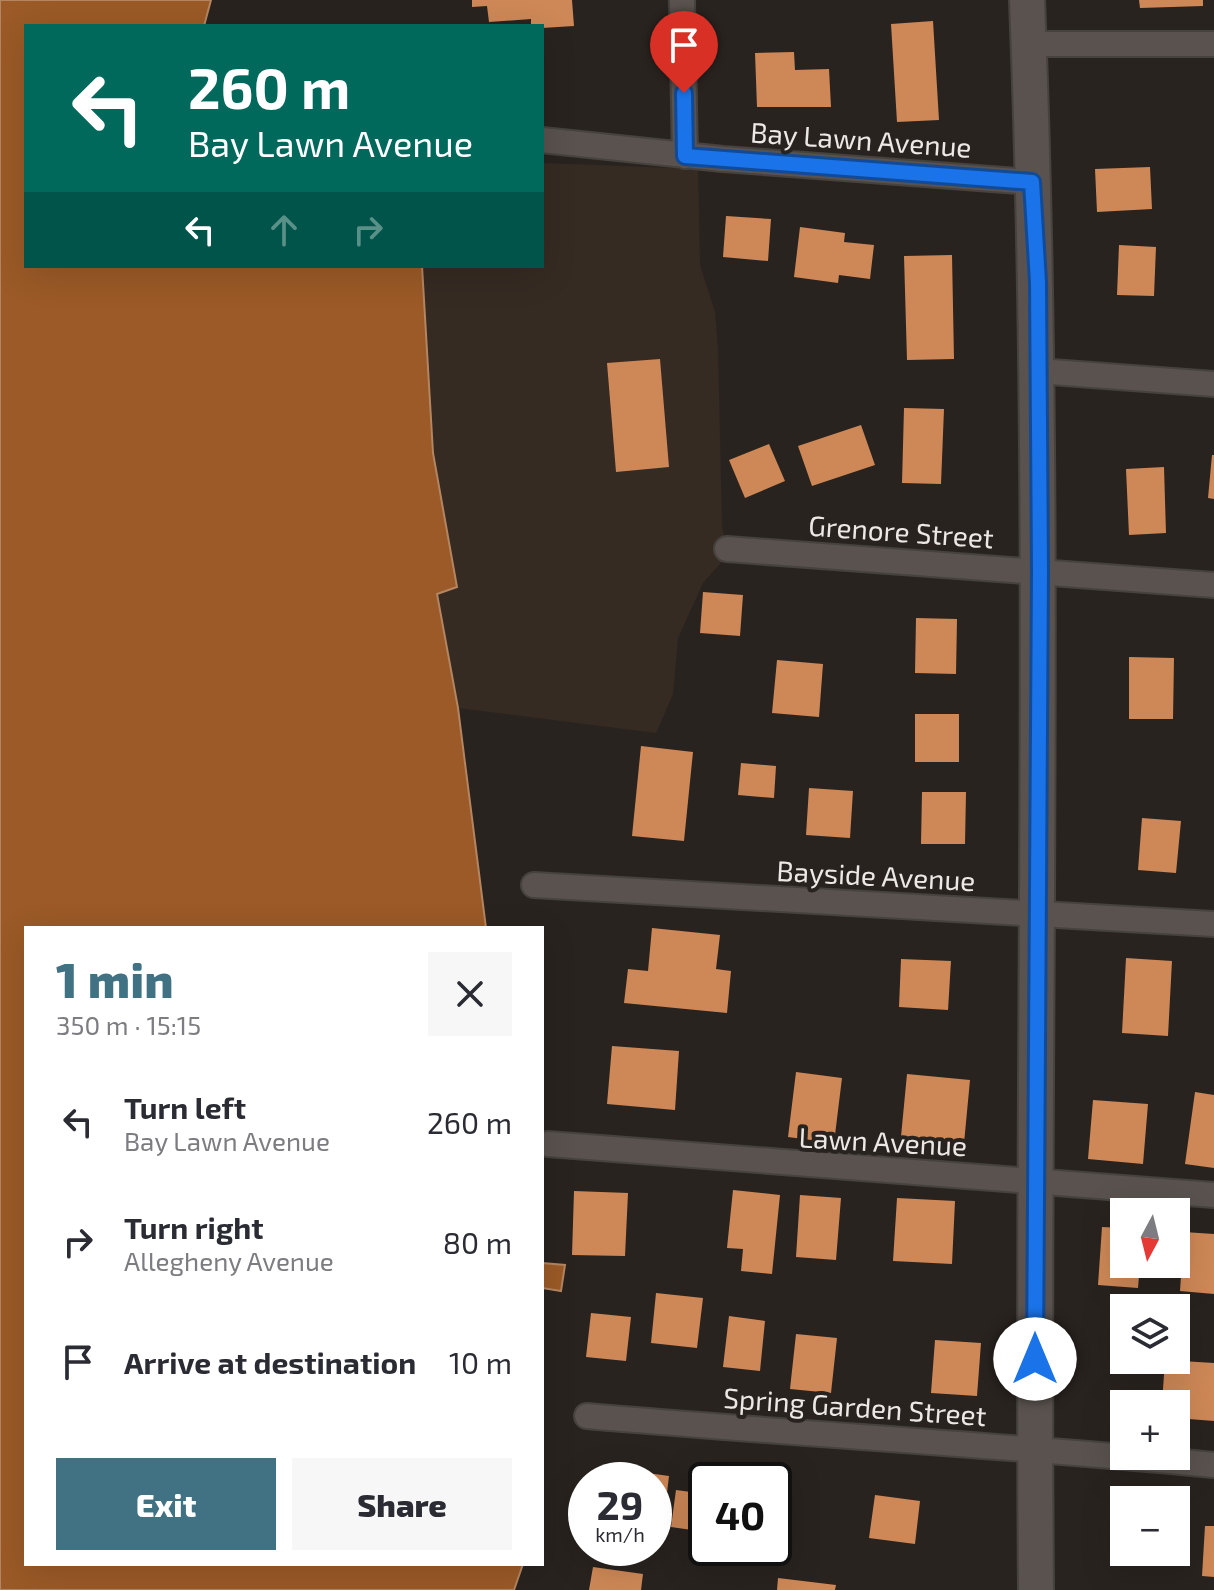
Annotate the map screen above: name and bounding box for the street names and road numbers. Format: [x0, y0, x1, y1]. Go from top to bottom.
street label: Bay Lawn Avenue [749, 114, 973, 164]
street label: Grenore Street [807, 508, 995, 554]
street label: Bayside Avenue [776, 853, 976, 897]
street label: Lawn Avenue [798, 1120, 968, 1162]
street label: Spring Garden Street [722, 1380, 988, 1432]

